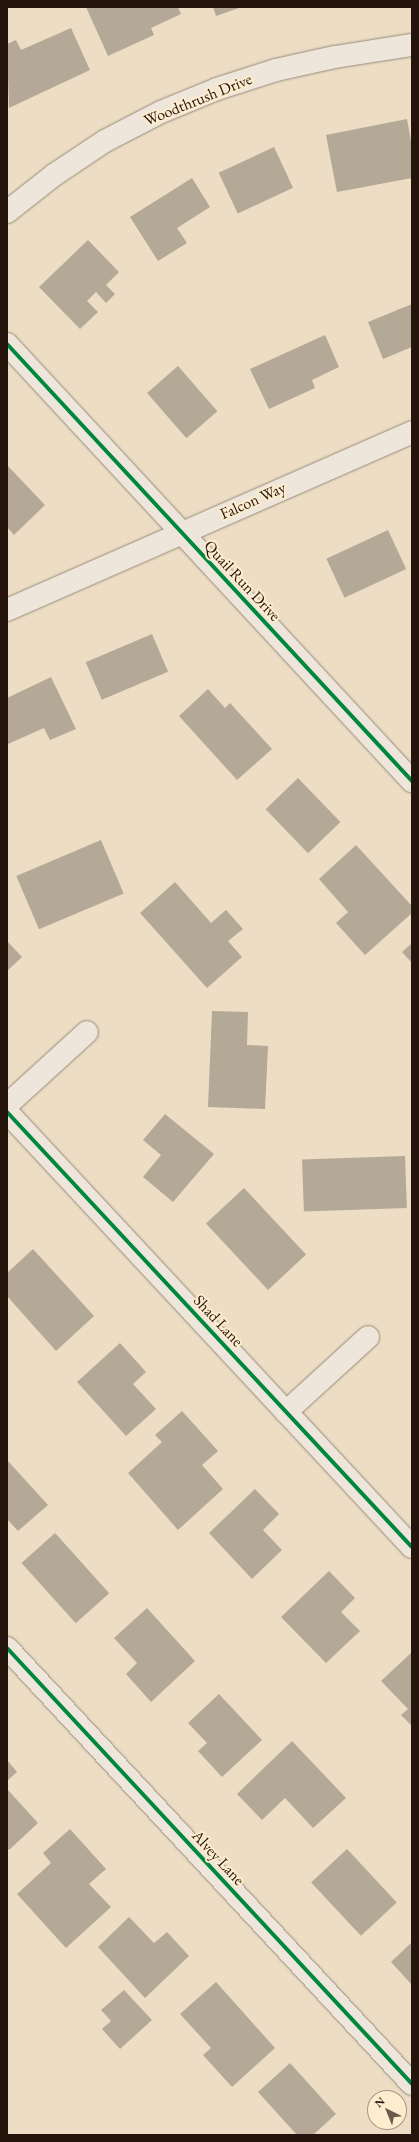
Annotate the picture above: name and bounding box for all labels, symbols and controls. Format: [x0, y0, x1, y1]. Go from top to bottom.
street label: Woodthrush Drive [141, 70, 255, 130]
street label: Falcon Way [217, 478, 289, 524]
street label: Quail Run Drive [200, 537, 284, 625]
street label: Shad Lane [189, 1291, 247, 1351]
street label: Alvey Lane [188, 1826, 248, 1890]
north arrow [367, 2090, 407, 2130]
text: N [371, 2094, 388, 2110]

